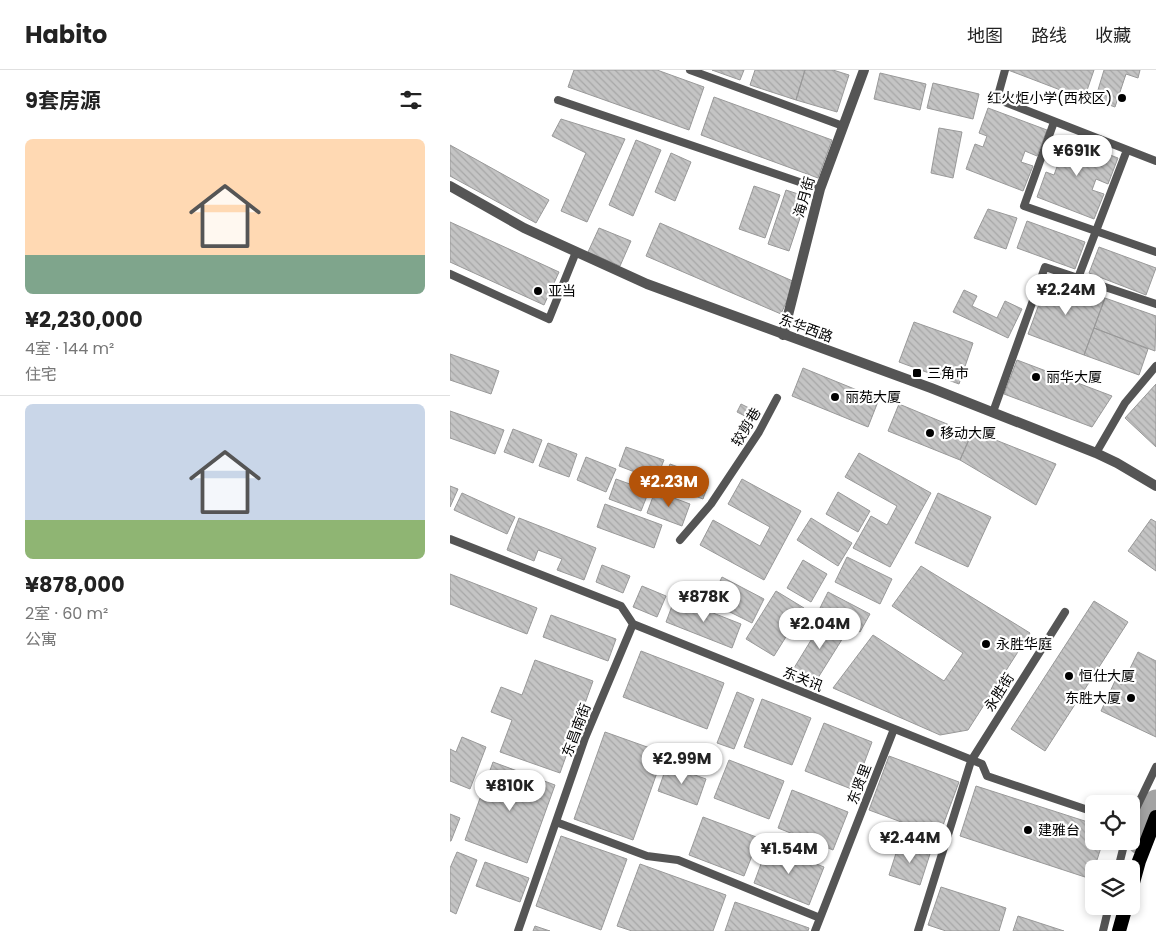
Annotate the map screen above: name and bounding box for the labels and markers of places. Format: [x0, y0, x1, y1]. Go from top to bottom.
place label: 红火炬小学(西校区) [987, 88, 1112, 108]
marker: 红火炬小学(西校区) [1116, 92, 1128, 104]
pin: ¥691K [1042, 134, 1112, 177]
pin: ¥2.24M [1025, 274, 1107, 316]
place label: 亚当 [548, 281, 576, 301]
marker: 亚当 [532, 285, 544, 297]
place label: 三角市 [927, 363, 969, 383]
marker: 三角市 [911, 367, 923, 379]
place label: 丽华大厦 [1046, 367, 1102, 387]
marker: 丽华大厦 [1030, 371, 1042, 383]
place label: 丽苑大厦 [845, 387, 901, 407]
marker: 丽苑大厦 [829, 391, 841, 403]
place label: 移动大厦 [940, 423, 996, 443]
marker: 移动大厦 [924, 427, 936, 439]
pin: ¥2.23M [628, 466, 710, 508]
pin: ¥878K [669, 580, 739, 623]
pin: ¥2.04M [779, 608, 861, 650]
place label: 永胜华庭 [996, 634, 1052, 654]
marker: 永胜华庭 [980, 638, 992, 650]
place label: 恒仕大厦 [1079, 666, 1135, 686]
marker: 恒仕大厦 [1063, 670, 1075, 682]
place label: 东胜大厦 [1065, 688, 1121, 708]
marker: 东胜大厦 [1125, 692, 1137, 704]
pin: ¥2.99M [641, 742, 723, 785]
pin: ¥810K [475, 770, 545, 812]
place label: 建雅台 [1038, 820, 1080, 840]
pin: ¥2.44M [869, 822, 951, 864]
marker: 建雅台 [1022, 824, 1034, 836]
pin: ¥1.54M [748, 832, 830, 875]

